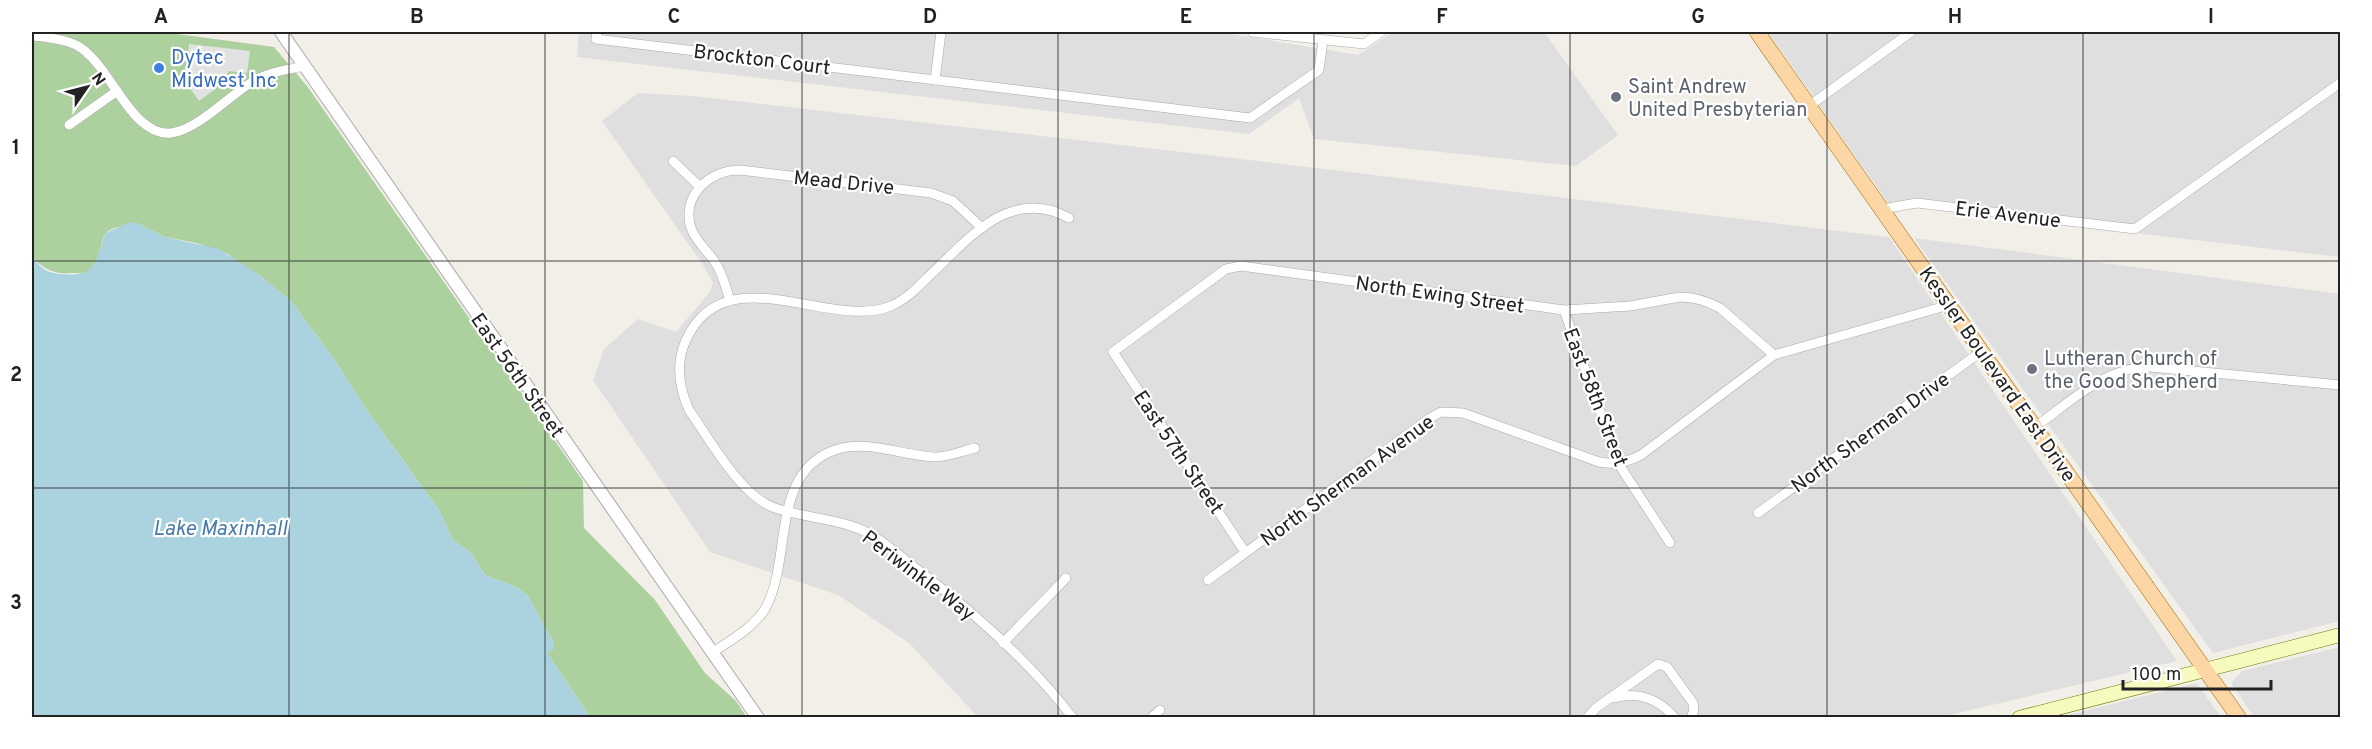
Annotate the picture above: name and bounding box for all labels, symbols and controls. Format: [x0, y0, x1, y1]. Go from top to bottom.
text: A [154, 5, 168, 31]
text: B [410, 5, 424, 31]
text: C [668, 5, 680, 31]
text: D [923, 5, 937, 31]
text: E [1180, 5, 1192, 31]
text: F [1436, 5, 1448, 31]
text: G [1691, 5, 1705, 31]
text: H [1948, 5, 1962, 31]
text: I [2208, 5, 2214, 31]
street label: Brockton Court [692, 40, 832, 82]
place label: Dytec Midwest Inc [171, 46, 277, 95]
north arrow [57, 57, 117, 117]
marker: Dytec Midwest Inc [152, 61, 166, 75]
text: N [86, 69, 109, 90]
place label: Saint Andrew United Presbyterian [1628, 75, 1807, 124]
marker: Saint Andrew United Presbyterian [1609, 90, 1623, 104]
text: 1 [12, 136, 20, 162]
street label: Mead Drive [792, 166, 895, 202]
street label: Erie Avenue [1953, 197, 2062, 235]
street label: Kessler Boulevard East Drive [1912, 262, 2081, 488]
street label: North Ewing Street [1354, 271, 1526, 321]
street label: East 56th Street [464, 309, 569, 444]
street label: East 58th Street [1556, 325, 1632, 471]
place label: Lutheran Church of the Good Shepherd [2044, 347, 2218, 396]
marker: Lutheran Church of the Good Shepherd [2025, 362, 2039, 376]
text: 2 [10, 363, 22, 389]
street label: North Sherman Drive [1787, 367, 1956, 500]
street label: East 57th Street [1126, 386, 1228, 520]
street label: North Sherman Avenue [1256, 410, 1440, 553]
water label: Lake Maxinhall [153, 516, 289, 543]
street label: Periwinkle Way [856, 525, 980, 628]
text: 3 [10, 591, 22, 617]
scale bar [2123, 653, 2272, 691]
text: 100 m [2132, 664, 2181, 687]

